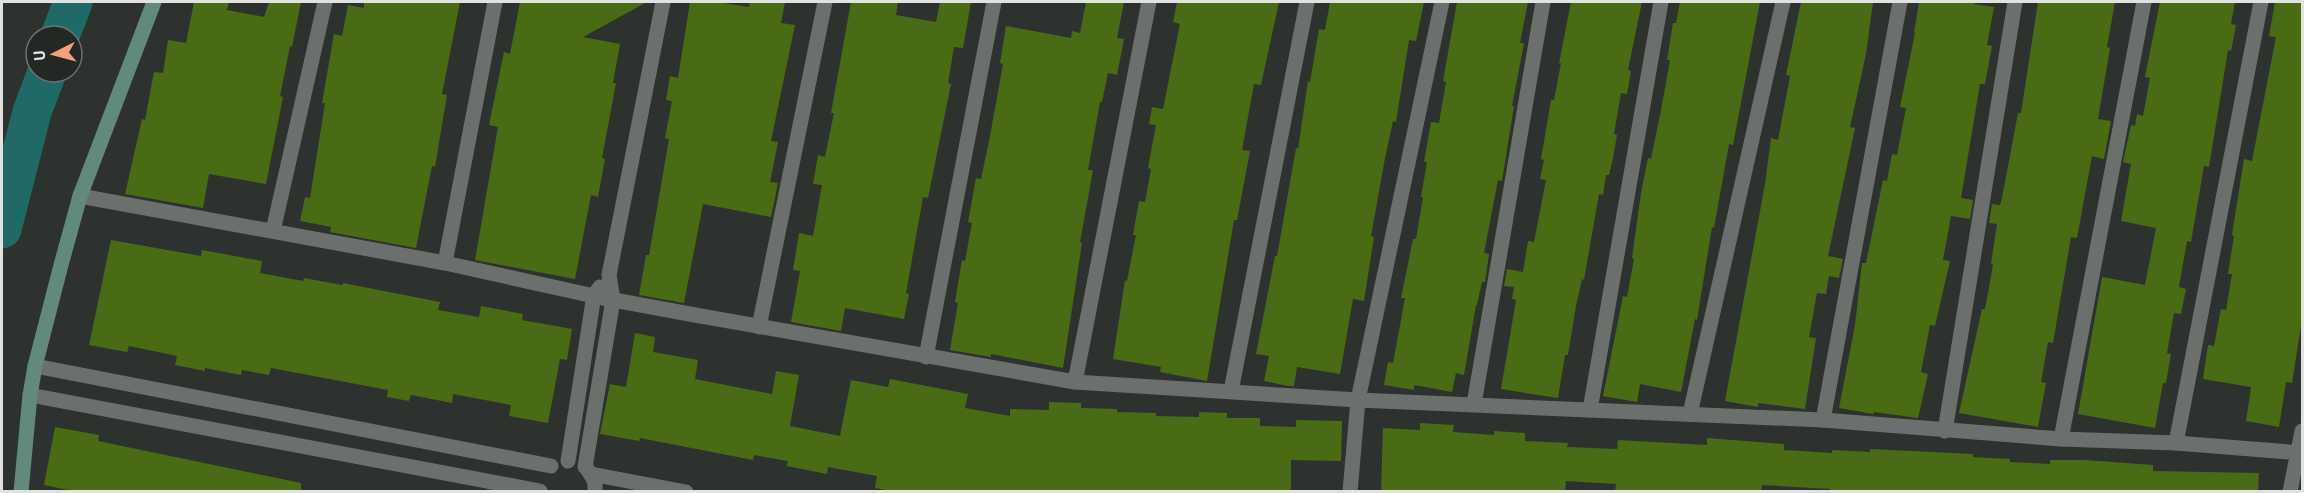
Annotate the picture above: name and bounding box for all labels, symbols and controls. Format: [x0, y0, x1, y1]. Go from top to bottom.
north arrow [24, 24, 84, 84]
text: U [29, 50, 49, 62]

